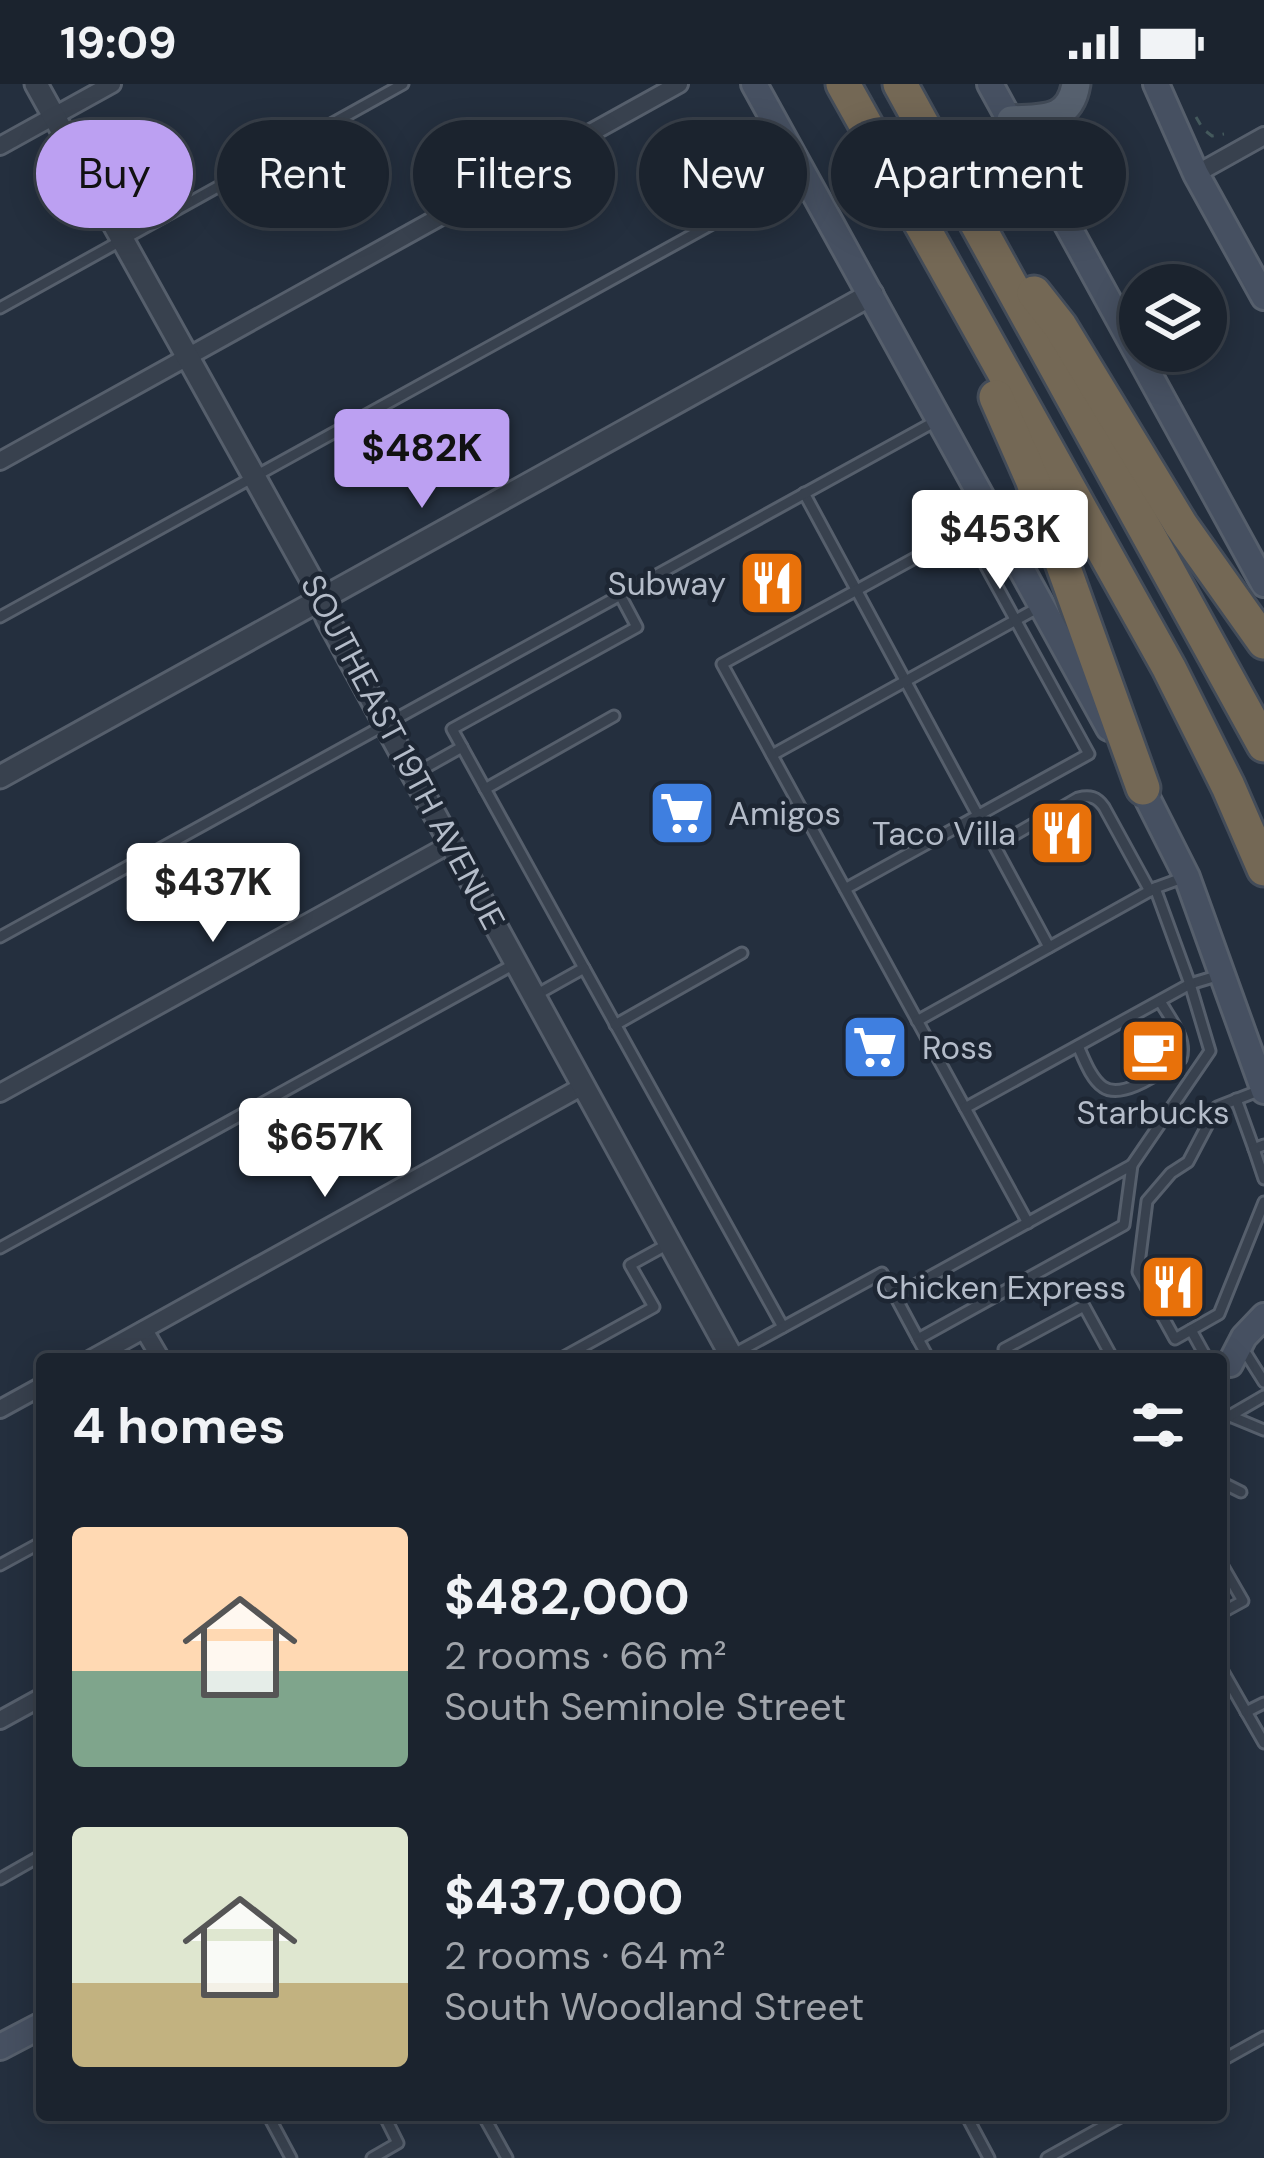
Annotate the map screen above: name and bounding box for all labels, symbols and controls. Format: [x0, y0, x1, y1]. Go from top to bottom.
text: 19:09 [60, 13, 177, 72]
chip: Buy [36, 120, 193, 228]
chip: Rent [217, 120, 389, 228]
chip: Filters [413, 120, 615, 228]
chip: New [639, 120, 807, 228]
chip: Apartment [831, 120, 1126, 228]
map controls [1119, 264, 1227, 372]
button: layers [1119, 264, 1227, 372]
pin: $482K [338, 409, 506, 511]
text: $482K [361, 422, 483, 473]
pin: $453K [916, 490, 1084, 592]
text: $453K [939, 503, 1061, 554]
restaurant icon: Subway [737, 548, 807, 618]
place label: Subway [608, 562, 726, 605]
street label: SOUTHEAST 19TH AVENUE [291, 567, 515, 937]
supermarket icon: Amigos [647, 778, 717, 848]
place label: Amigos [728, 792, 841, 835]
restaurant icon: Taco Villa [1027, 798, 1097, 868]
place label: Taco Villa [872, 812, 1016, 855]
pin: $437K [129, 843, 297, 945]
text: $437K [154, 856, 272, 907]
supermarket icon: Ross [840, 1012, 910, 1082]
cafe icon: Starbucks [1118, 1016, 1188, 1086]
place label: Ross [922, 1026, 993, 1069]
place label: Starbucks [1077, 1091, 1229, 1134]
pin: $657K [241, 1098, 409, 1200]
text: $657K [266, 1111, 384, 1162]
restaurant icon: Chicken Express [1138, 1252, 1208, 1322]
place label: Chicken Express [876, 1266, 1126, 1309]
text: 4 homes [72, 1392, 286, 1459]
icon: filters [1125, 1392, 1191, 1458]
text: $482,000 [444, 1563, 690, 1630]
icon: home [168, 1575, 312, 1719]
text: 2 rooms · 66 m² [444, 1630, 727, 1681]
text: South Seminole Street [444, 1681, 846, 1732]
text: $437,000 [444, 1863, 683, 1930]
icon: home [168, 1875, 312, 2019]
text: 2 rooms · 64 m² [444, 1930, 726, 1981]
text: South Woodland Street [444, 1981, 864, 2032]

